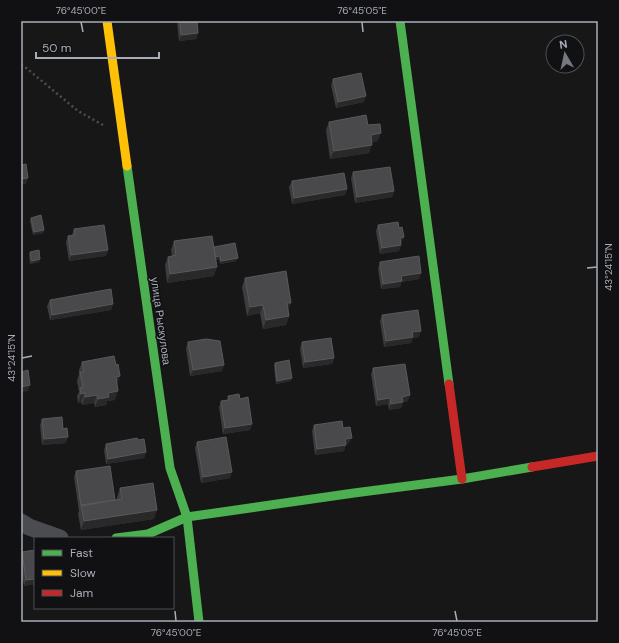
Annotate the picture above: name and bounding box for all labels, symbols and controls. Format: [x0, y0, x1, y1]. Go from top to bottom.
text: 76°45'00"E [56, 4, 107, 17]
text: 76°45'05"E [337, 4, 387, 17]
scale bar [36, 34, 159, 60]
north arrow [545, 34, 585, 74]
text: N [558, 37, 568, 52]
text: 50 m [42, 40, 71, 56]
text: 43°24'15"N [602, 243, 615, 291]
street label: улица Рыскулова [148, 276, 174, 367]
text: 43°24'15"N [5, 334, 18, 382]
legend [34, 537, 174, 609]
text: Fast [70, 545, 93, 561]
text: Slow [70, 565, 96, 581]
text: Jam [70, 585, 93, 601]
text: 76°45'00"E [151, 626, 202, 639]
text: 76°45'05"E [432, 626, 482, 639]

